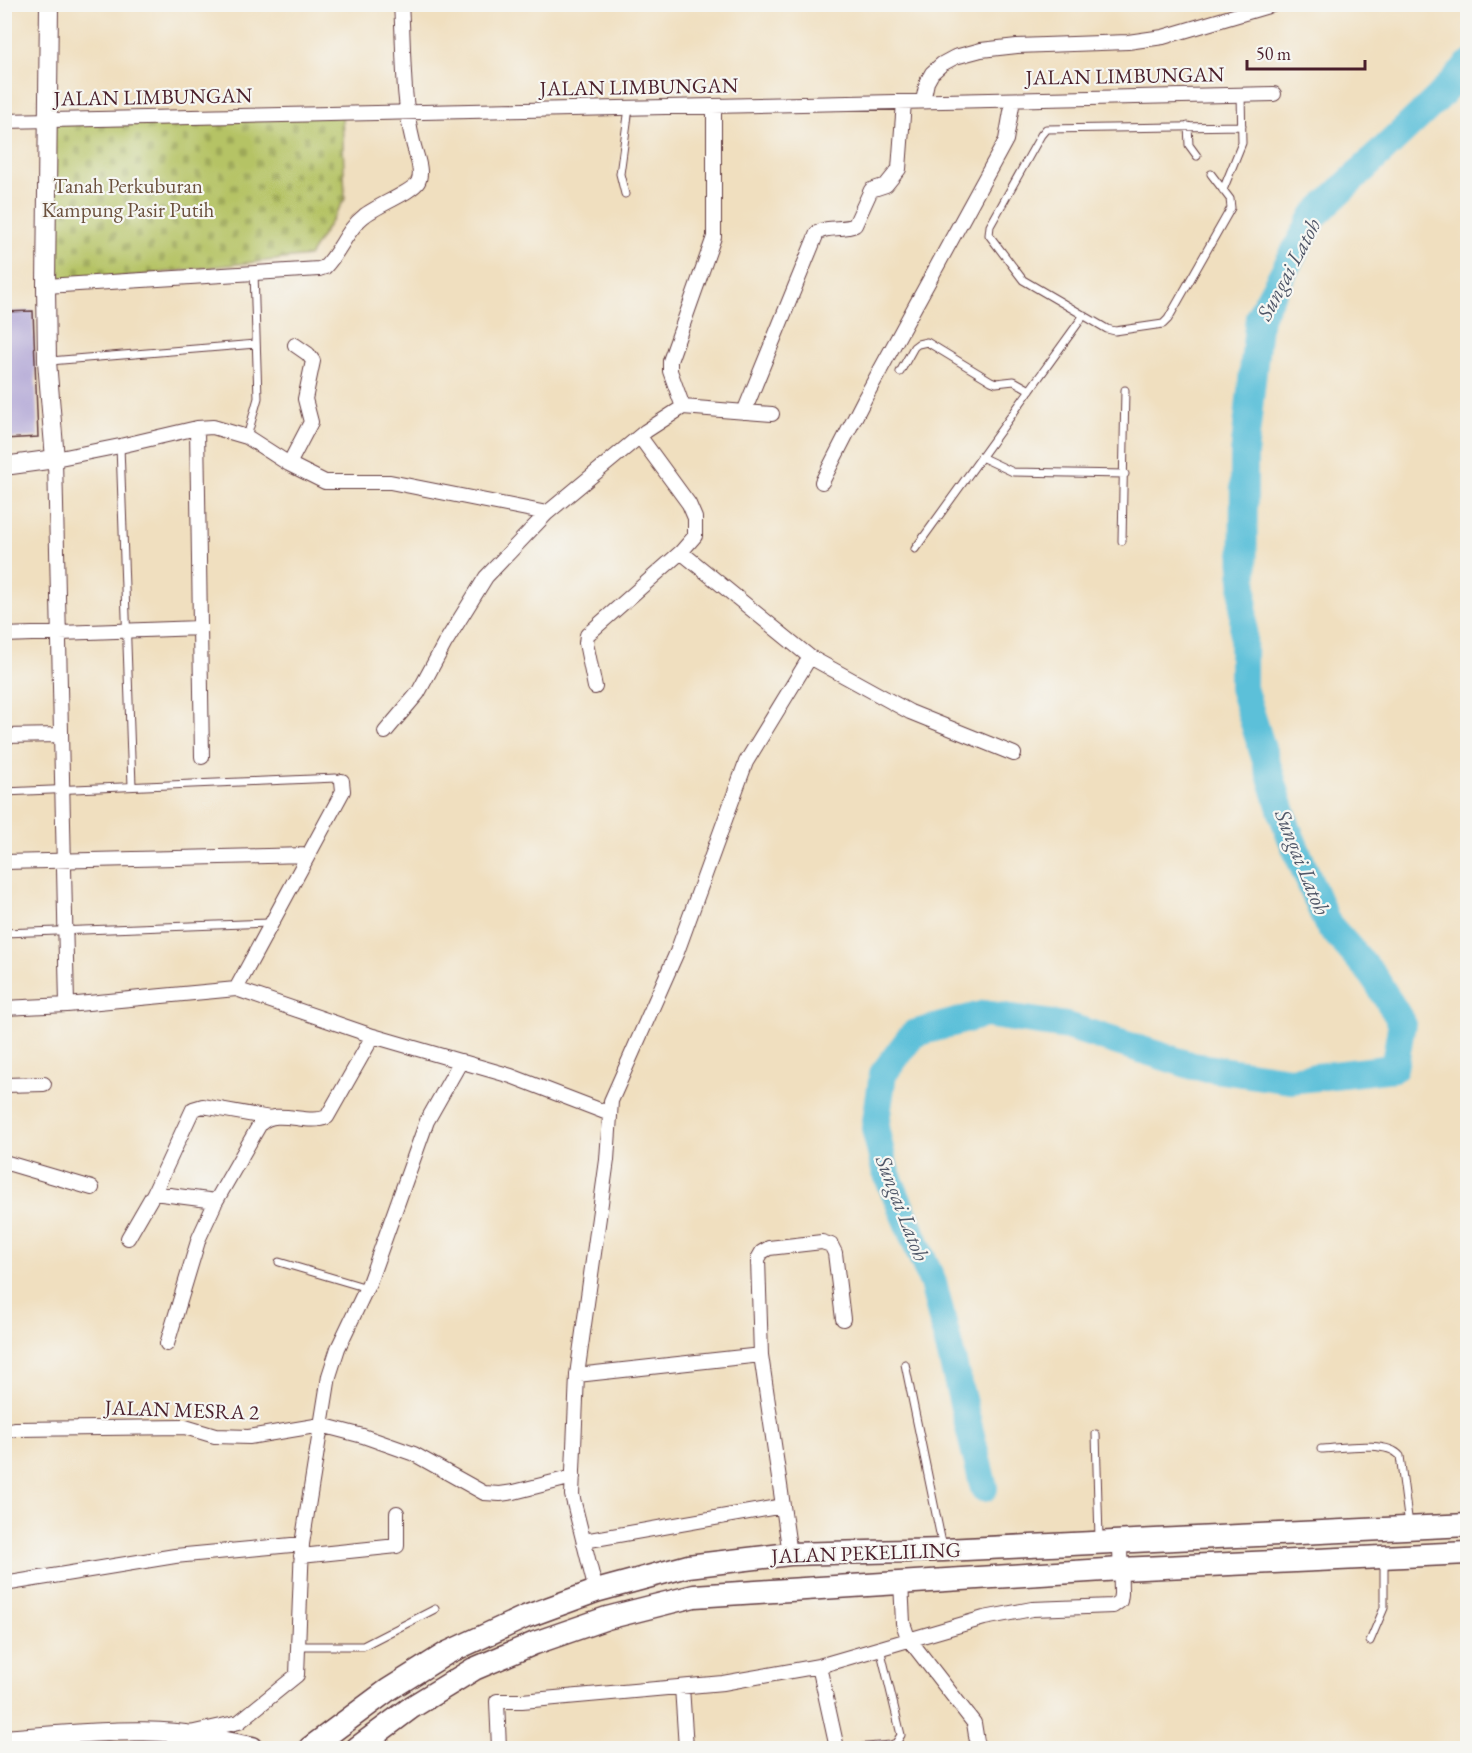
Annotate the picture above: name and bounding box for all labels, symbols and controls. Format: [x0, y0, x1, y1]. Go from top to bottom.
scale bar [1247, 33, 1366, 71]
text: 50 m [1256, 42, 1291, 65]
street label: JALAN LIMBUNGAN [1023, 60, 1225, 91]
street label: JALAN LIMBUNGAN [537, 71, 739, 102]
street label: JALAN LIMBUNGAN [51, 81, 253, 112]
park label: Tanah Perkuburan Kampung Pasir Putih [42, 172, 215, 223]
water label: Sungai Latoh [1249, 213, 1328, 326]
water label: Sungai Latoh [1268, 804, 1337, 919]
water label: Sungai Latoh [869, 1150, 936, 1266]
street label: JALAN MESRA 2 [102, 1393, 260, 1426]
street label: JALAN PEKELILING [769, 1536, 961, 1569]

